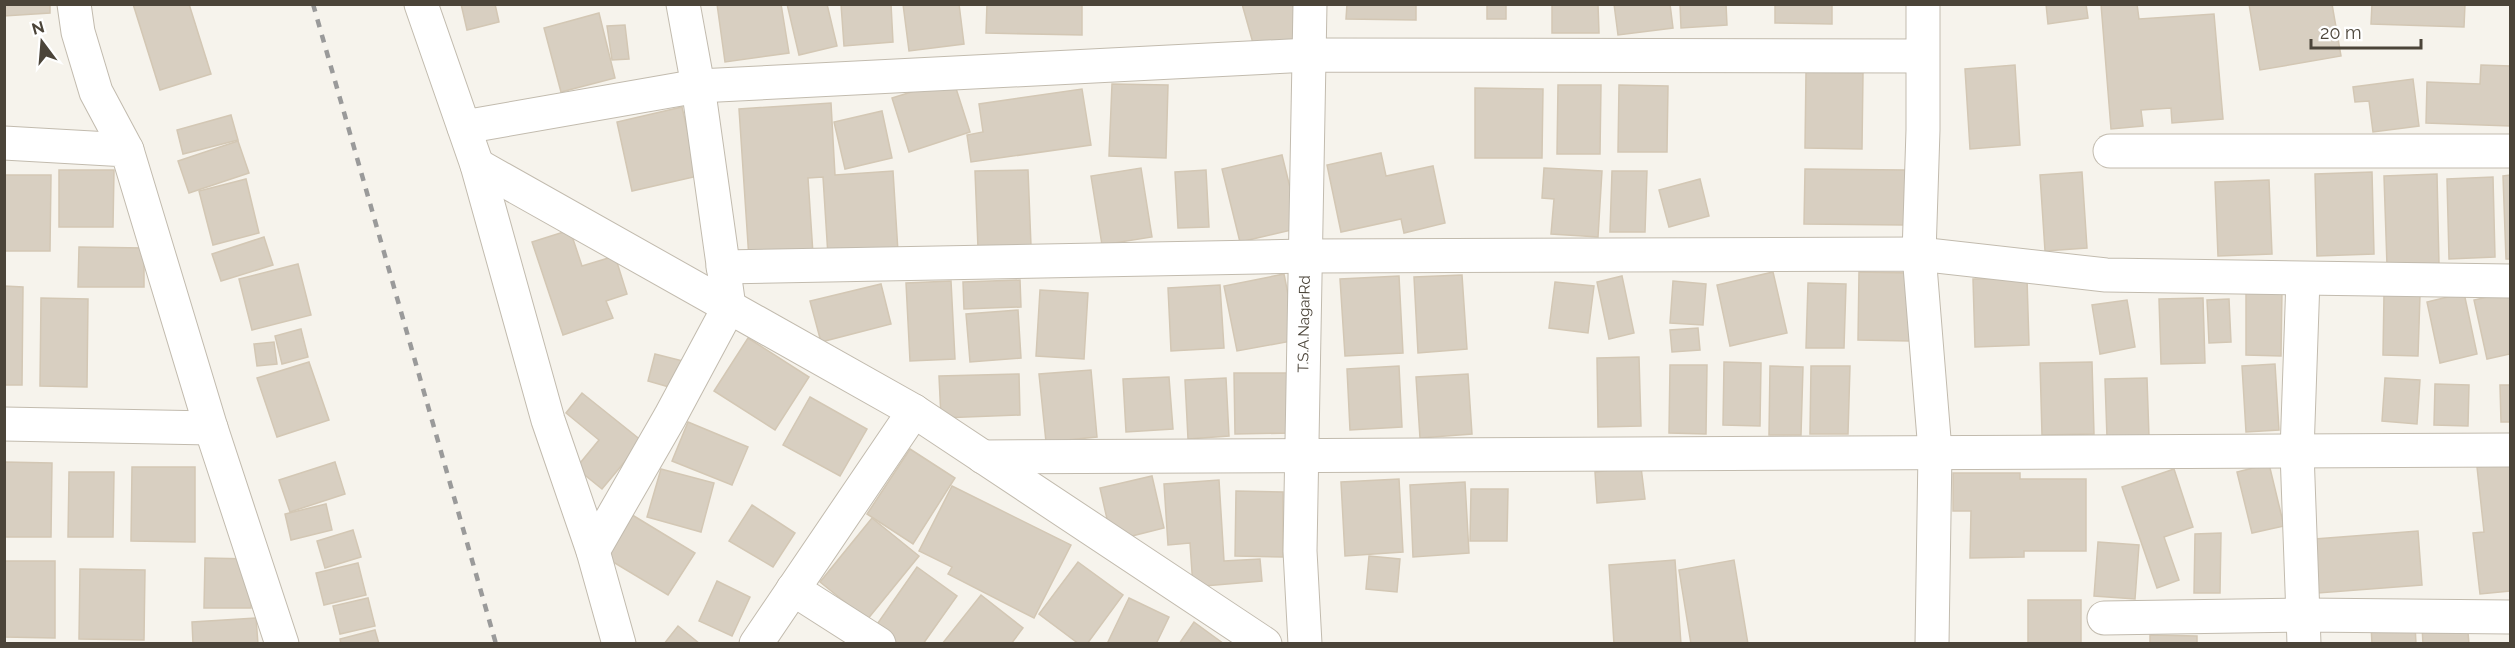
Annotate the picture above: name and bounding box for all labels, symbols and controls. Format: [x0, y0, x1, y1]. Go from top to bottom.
north arrow [12, 12, 72, 72]
scale bar [2311, 12, 2420, 50]
text: N [30, 17, 46, 39]
text: 20 m [2320, 22, 2362, 43]
street label: T.S.A.NagarRd [1294, 275, 1314, 373]

